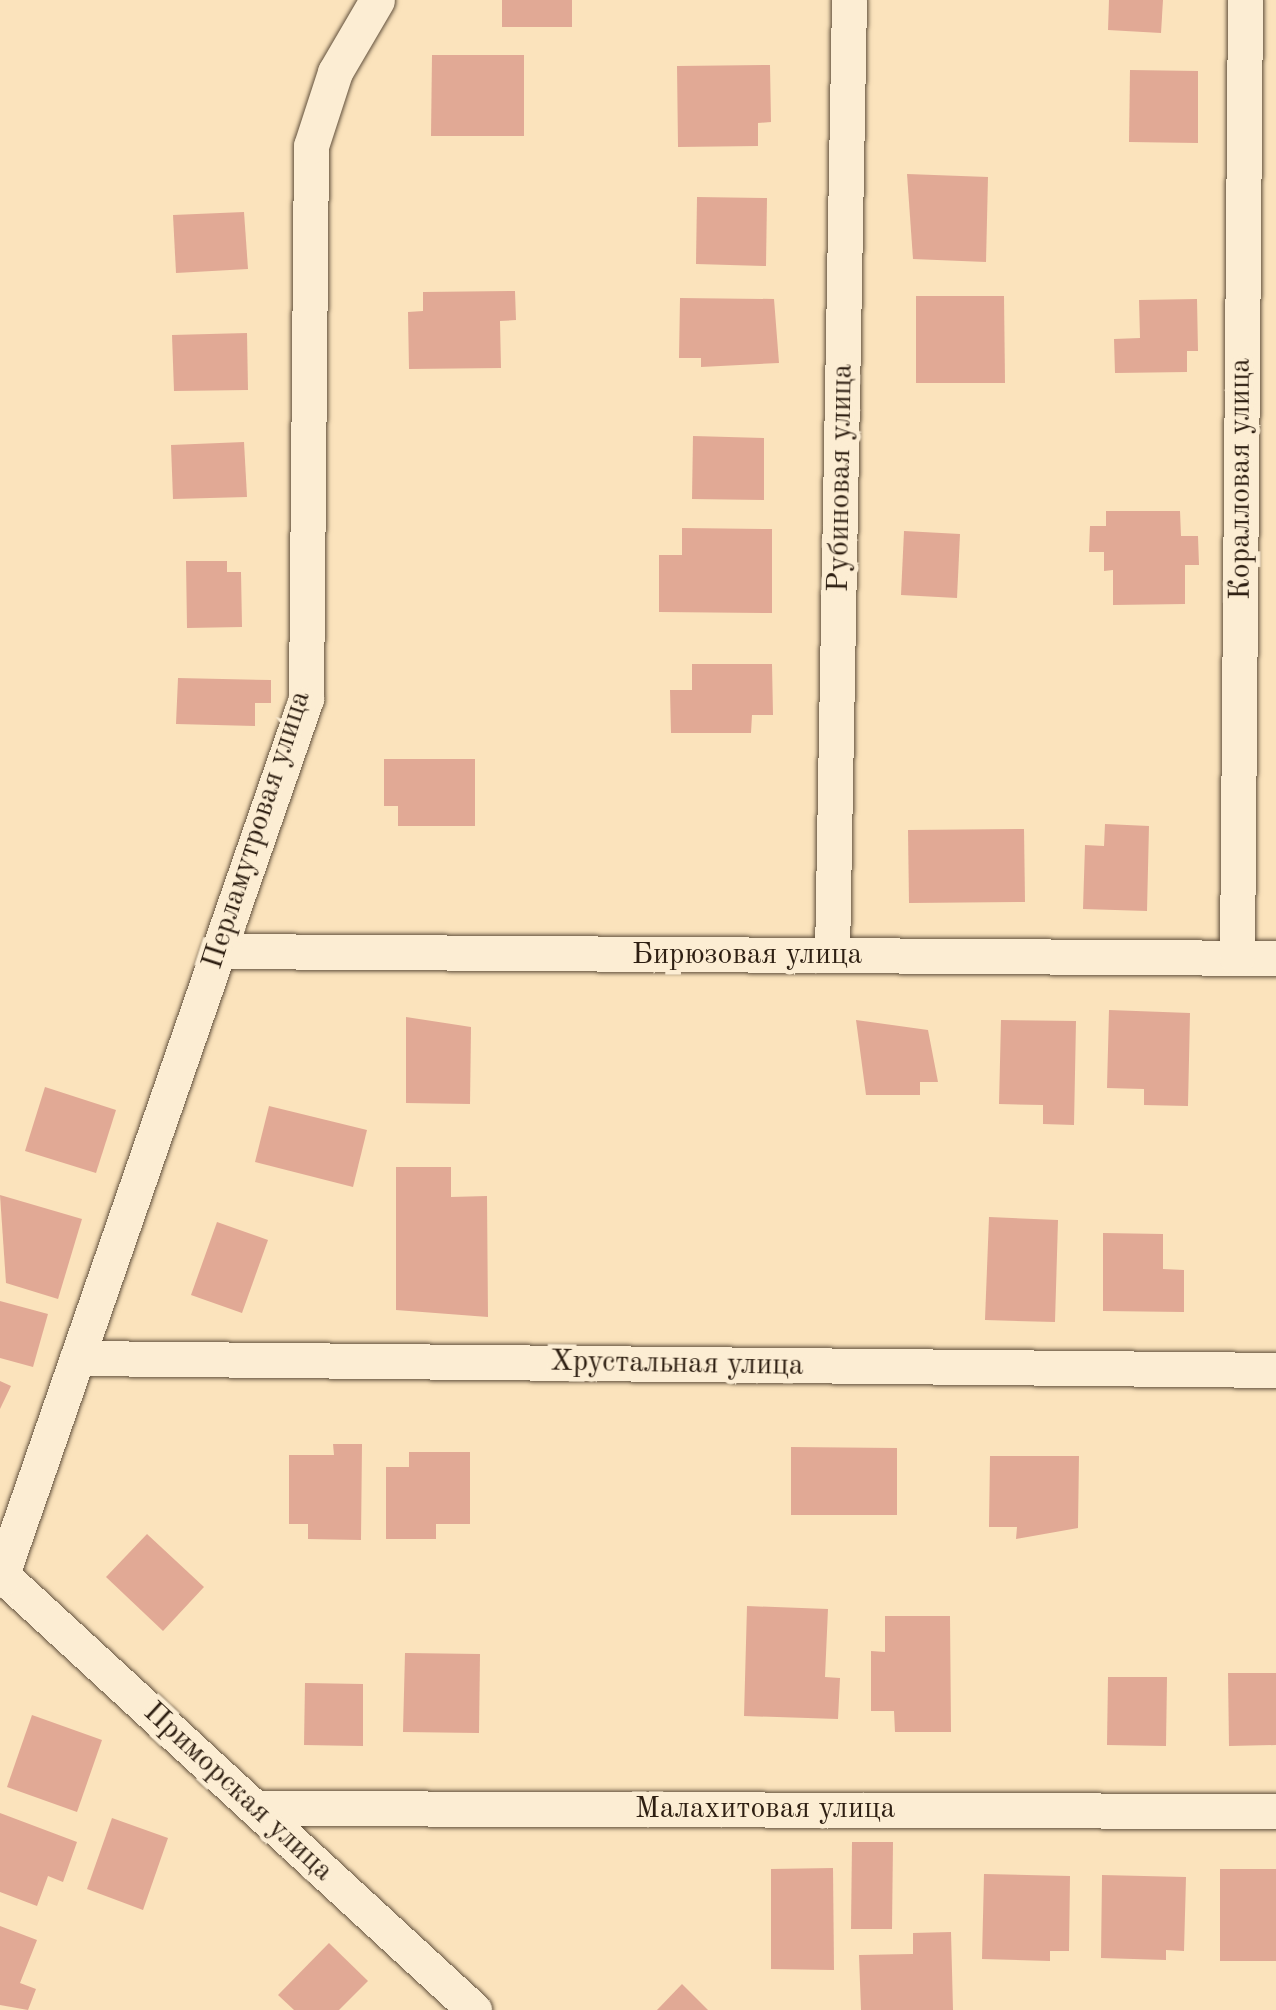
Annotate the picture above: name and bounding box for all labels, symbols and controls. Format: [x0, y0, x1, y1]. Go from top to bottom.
street label: Коралловая улица [1223, 358, 1259, 600]
street label: Рубиновая улица [821, 363, 861, 593]
street label: Перламутровая улица [195, 686, 319, 974]
street label: Бирюзовая улица [632, 937, 862, 973]
street label: Хрустальная улица [550, 1344, 804, 1384]
street label: Приморская улица [136, 1695, 340, 1889]
street label: Малахитовая улица [635, 1791, 895, 1827]

